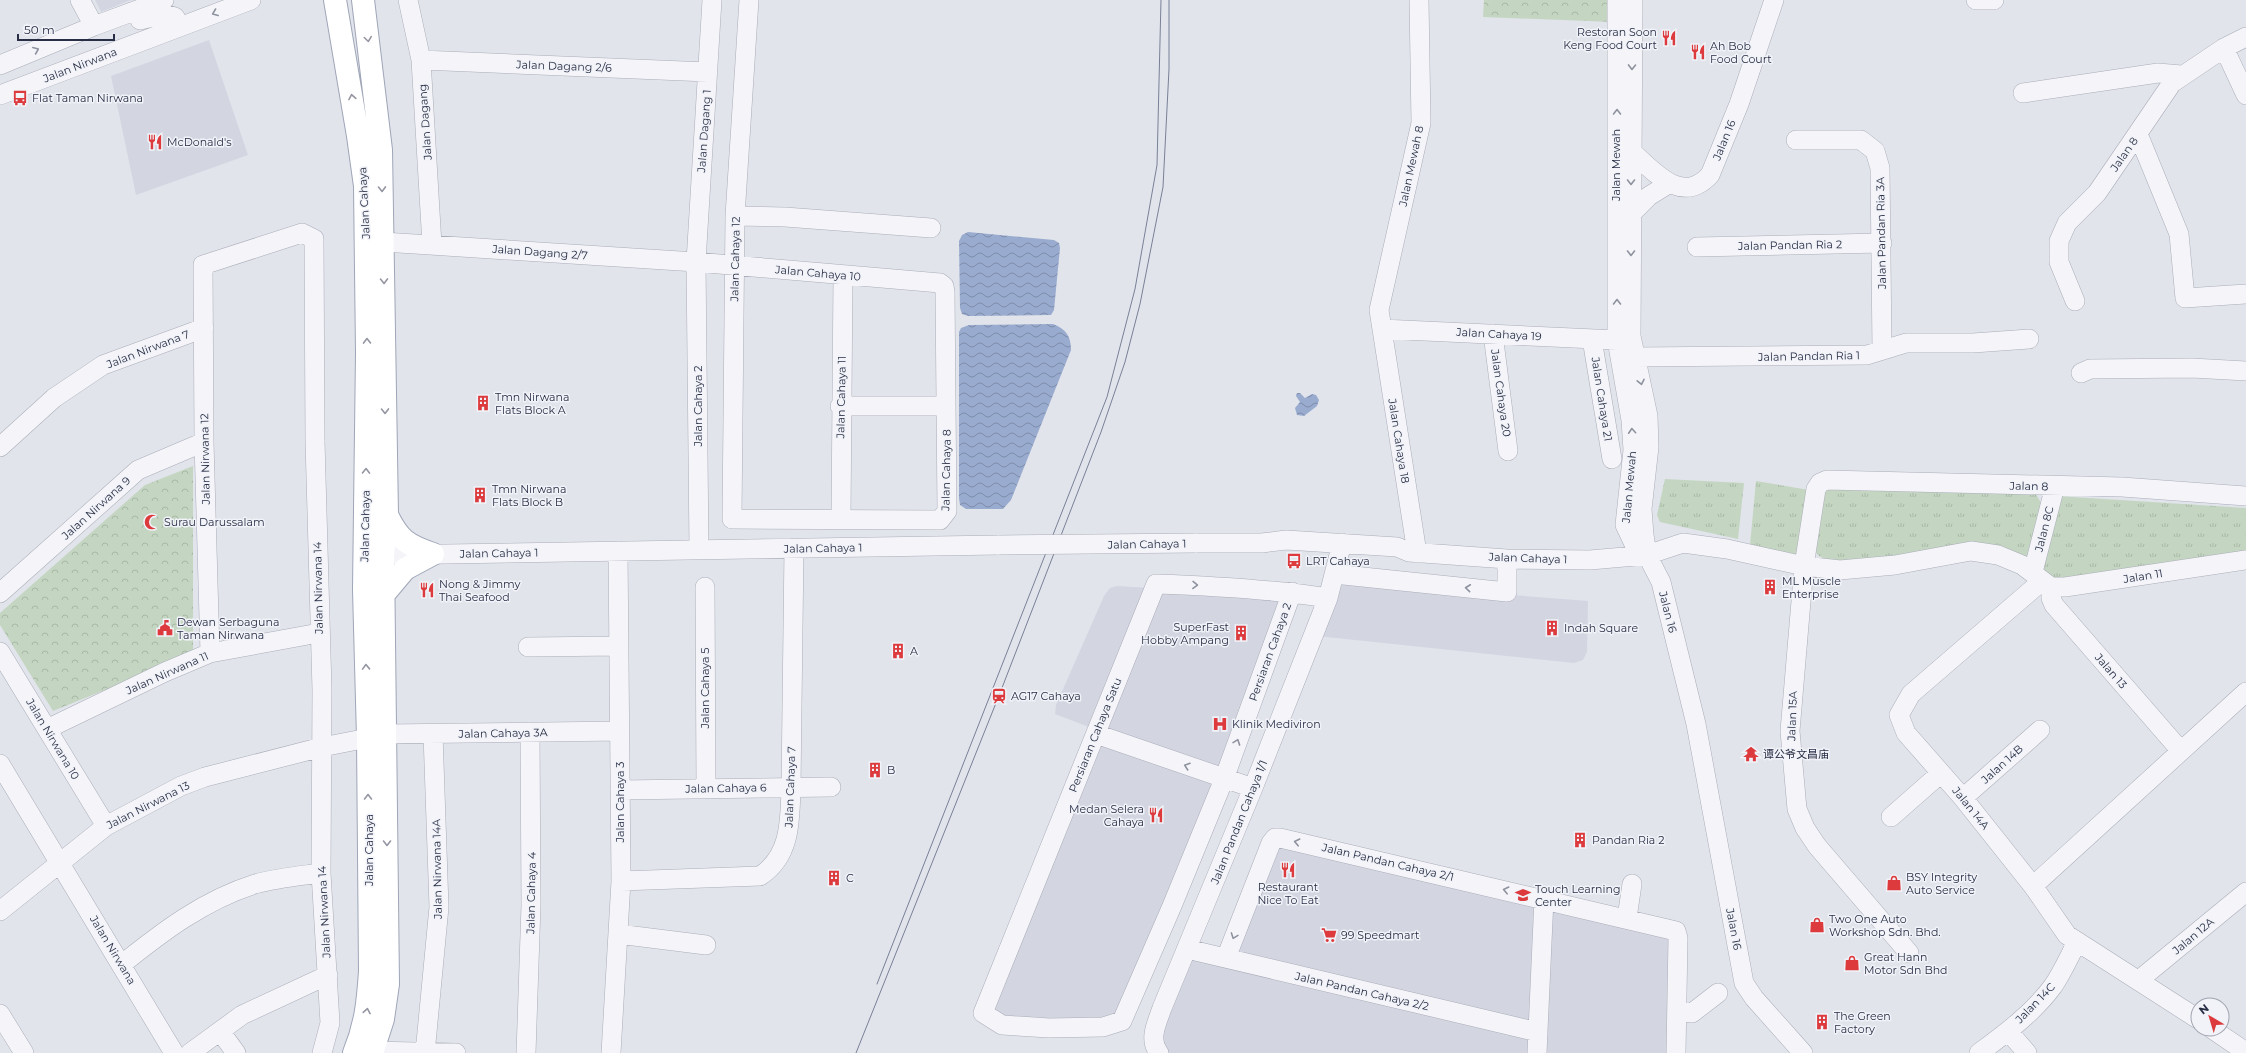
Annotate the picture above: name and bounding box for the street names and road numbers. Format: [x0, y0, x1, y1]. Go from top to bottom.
street label: Jalan Nirwana [40, 44, 119, 86]
street label: Jalan Dagang 2/6 [515, 57, 612, 75]
street label: Jalan Dagang [415, 83, 435, 162]
street label: Jalan Dagang 1 [694, 89, 714, 174]
street label: Jalan 16 [1709, 117, 1739, 163]
street label: Jalan Mewah 8 [1395, 124, 1426, 209]
street label: Jalan Mewah [1609, 129, 1623, 202]
street label: Jalan 8 [2107, 134, 2141, 175]
street label: Jalan Cahaya [355, 167, 373, 240]
street label: Jalan Pandan Ria 3A [1873, 177, 1889, 290]
street label: Jalan Cahaya 12 [727, 216, 743, 303]
street label: Jalan Pandan Ria 2 [1737, 237, 1842, 253]
street label: Jalan Dagang 2/7 [491, 242, 588, 262]
street label: Jalan Cahaya 10 [774, 262, 861, 284]
street label: Jalan Cahaya 19 [1455, 325, 1542, 343]
street label: Jalan Nirwana 7 [104, 327, 191, 372]
street label: Jalan Cahaya 20 [1488, 347, 1514, 438]
street label: Jalan Pandan Ria 1 [1757, 348, 1860, 364]
street label: Jalan Cahaya 21 [1588, 355, 1616, 442]
street label: Jalan Cahaya 11 [833, 356, 849, 439]
street label: Jalan Cahaya 2 [691, 365, 705, 448]
street label: Jalan Cahaya 18 [1385, 397, 1413, 484]
street label: Jalan Nirwana 12 [197, 413, 213, 506]
street label: Jalan Cahaya 8 [938, 429, 954, 512]
street label: Jalan Mewah [1619, 450, 1639, 525]
street label: Jalan Nirwana 9 [58, 473, 133, 543]
street label: Jalan 8 [2008, 479, 2049, 493]
street label: Jalan Cahaya [357, 490, 373, 563]
street label: Jalan 8C [2031, 505, 2056, 554]
street label: Jalan Cahaya 1 [1106, 536, 1187, 552]
street label: Jalan Cahaya 1 [782, 540, 863, 556]
street label: Jalan Nirwana 14 [310, 541, 326, 635]
street label: Jalan Cahaya 1 [458, 545, 539, 561]
street label: Jalan Cahaya 1 [1487, 550, 1568, 566]
street label: Jalan 11 [2121, 566, 2164, 586]
street label: Jalan 16 [1656, 589, 1680, 635]
street label: Persiaran Cahaya 2 [1246, 601, 1294, 703]
street label: Jalan Cahaya 5 [698, 647, 712, 730]
street label: Jalan Nirwana 11 [123, 649, 210, 698]
street label: Jalan 13 [2091, 650, 2130, 691]
street label: Persiaran Cahaya Satu [1066, 676, 1124, 794]
street label: Jalan 15A [1784, 691, 1800, 742]
street label: Jalan Nirwana 10 [23, 695, 83, 782]
street label: Jalan Cahaya 3A [457, 725, 548, 741]
street label: Jalan 14B [1978, 742, 2026, 787]
street label: Jalan Cahaya 7 [782, 746, 798, 829]
street label: Jalan Pandan Cahaya 1/1 [1207, 758, 1270, 887]
street label: Jalan Cahaya 3 [613, 761, 627, 844]
street label: Jalan Nirwana 13 [103, 778, 192, 832]
street label: Jalan Cahaya 6 [684, 780, 767, 796]
street label: Jalan 14A [1949, 783, 1993, 832]
street label: Jalan Cahaya [362, 814, 376, 887]
street label: Jalan Nirwana 14A [429, 819, 445, 920]
street label: Jalan Pandan Cahaya 2/1 [1320, 840, 1455, 884]
street label: Jalan Cahaya 4 [523, 851, 539, 935]
street label: Jalan Nirwana 14 [315, 865, 333, 959]
street label: Jalan 16 [1723, 906, 1745, 951]
street label: Jalan Nirwana [86, 912, 139, 987]
street label: Jalan 12A [2169, 915, 2217, 958]
street label: Jalan Pandan Cahaya 2/2 [1293, 969, 1430, 1013]
street label: Jalan 14C [2012, 980, 2058, 1027]

